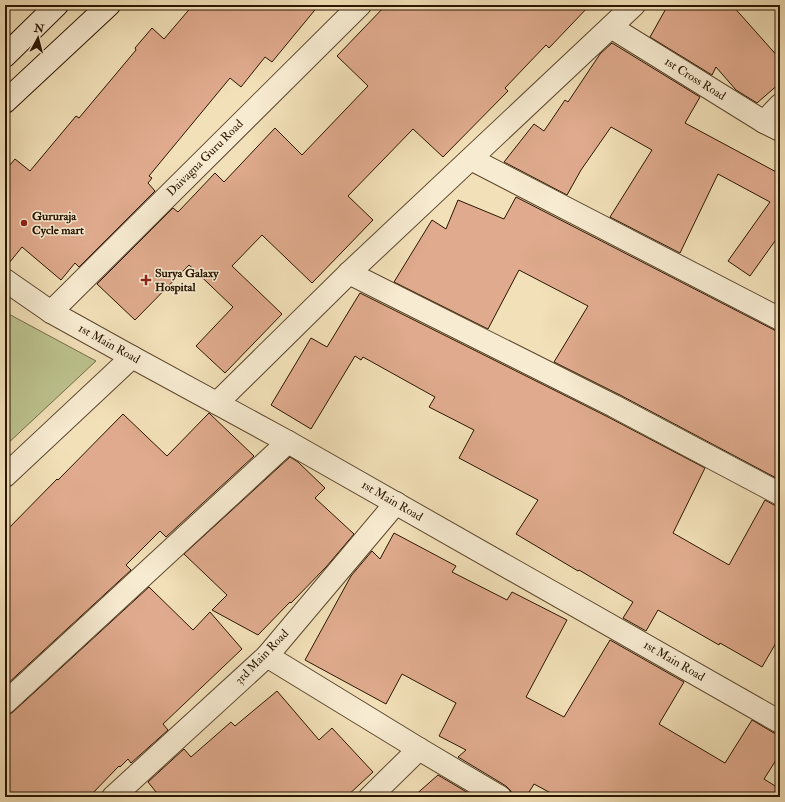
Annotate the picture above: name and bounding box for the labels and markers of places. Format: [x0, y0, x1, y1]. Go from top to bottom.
place label: Gururaja Cycle mart [32, 209, 84, 238]
marker: Gururaja Cycle mart [19, 218, 29, 228]
place label: Surya Galaxy Hospital [155, 266, 219, 295]
marker: Surya Galaxy Hospital [140, 274, 152, 286]

